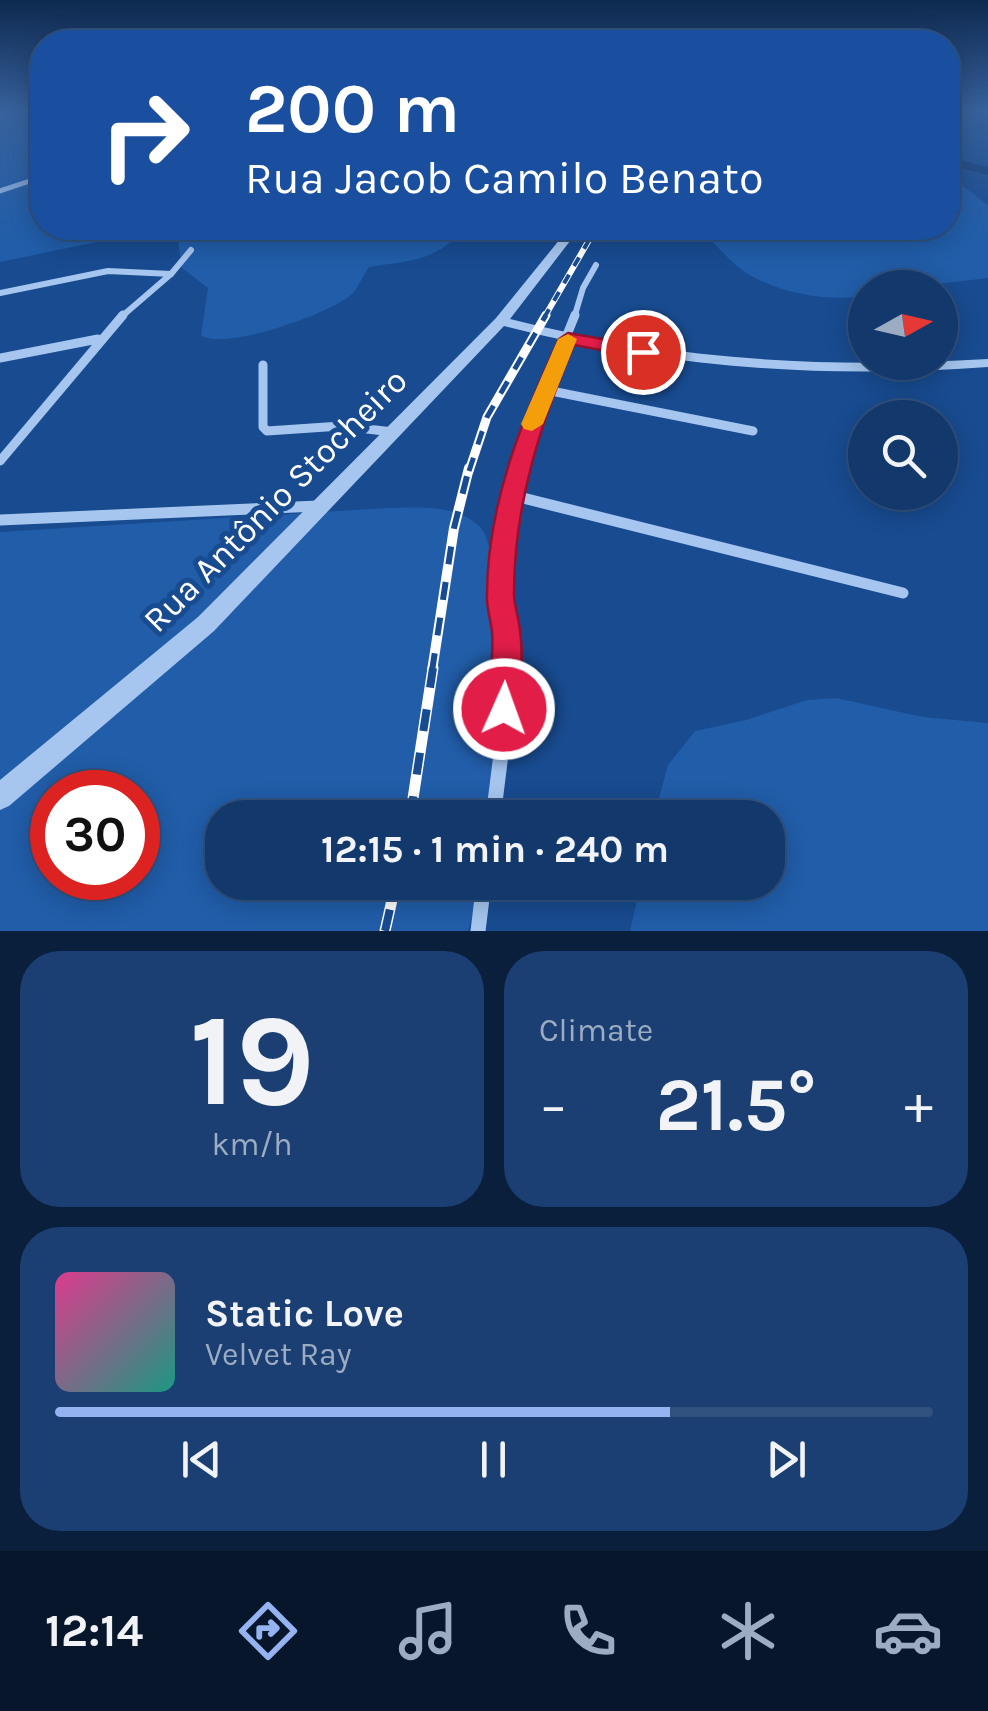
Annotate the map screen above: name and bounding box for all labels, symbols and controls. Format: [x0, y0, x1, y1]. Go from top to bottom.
text: 200 m [245, 68, 460, 150]
icon: right [80, 70, 210, 200]
text: Rua Jacob Camilo Benato [245, 152, 764, 204]
north arrow [848, 270, 958, 380]
map controls [848, 270, 958, 510]
pin [601, 310, 686, 395]
icon: arrive [616, 325, 671, 380]
street label: Rua Antônio Stocheiro [135, 360, 416, 641]
button: search [848, 400, 958, 510]
position arrow [452, 657, 556, 761]
speed limit sign: 30 [30, 770, 160, 900]
text: 12:15 · 1 min · 240 m [321, 827, 669, 872]
text: 19 [189, 985, 315, 1137]
text: Climate [539, 1012, 653, 1049]
text: 21.5° [655, 1061, 817, 1149]
text: − [539, 1073, 568, 1137]
text: + [904, 1073, 933, 1137]
text: km/h [211, 1126, 293, 1163]
text: Static Love [205, 1291, 404, 1336]
text: Velvet Ray [205, 1336, 352, 1373]
icon: previous [174, 1432, 229, 1487]
icon: pause [466, 1432, 521, 1487]
icon: next [759, 1432, 814, 1487]
icon: directions [233, 1596, 303, 1666]
icon: music [393, 1596, 463, 1666]
icon: phone [553, 1596, 623, 1666]
icon: climate [713, 1596, 783, 1666]
icon: car [873, 1596, 943, 1666]
text: 12:14 [45, 1605, 143, 1657]

